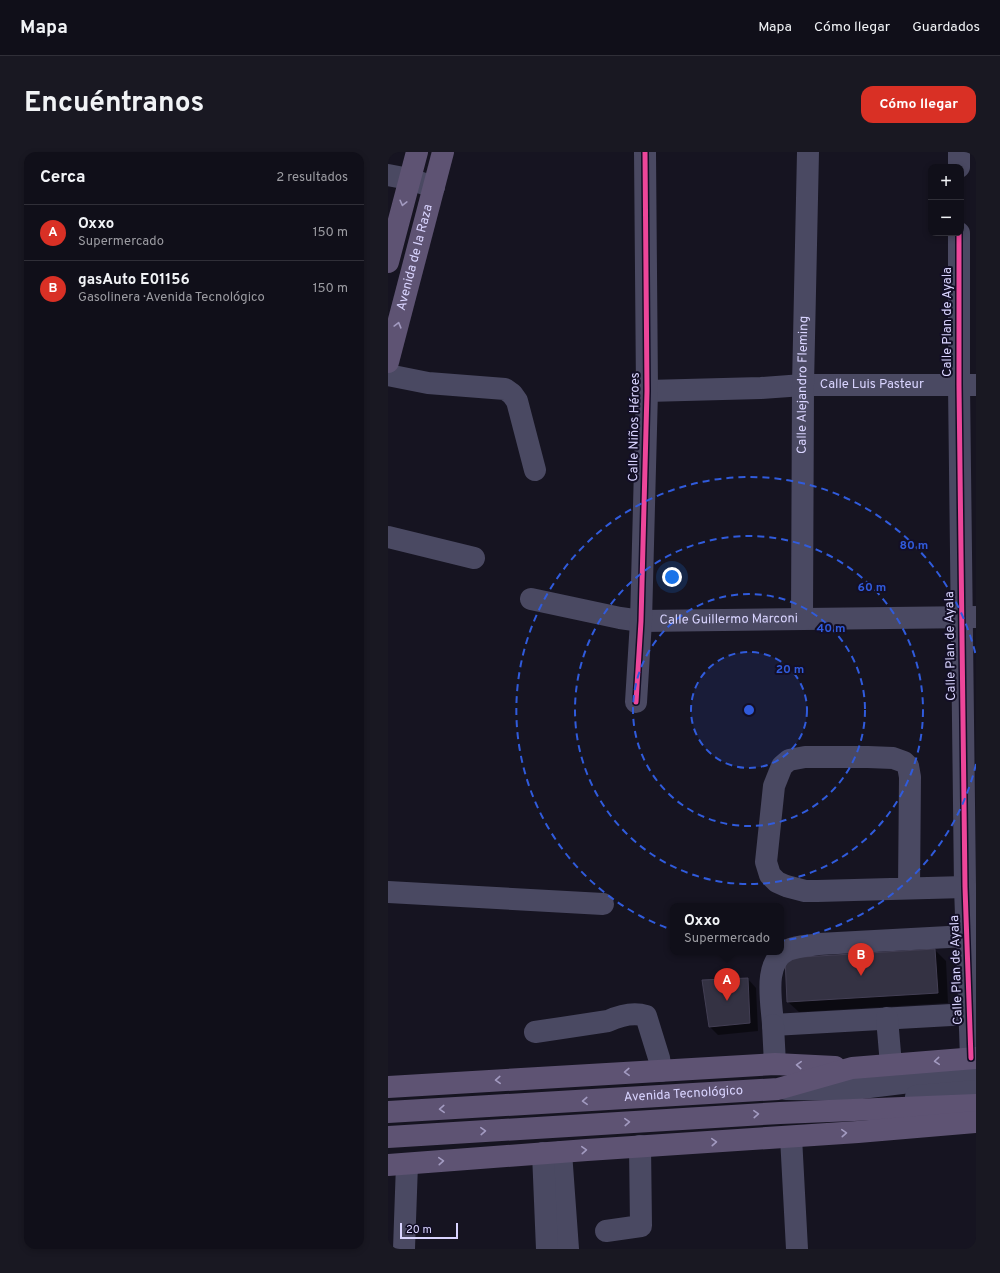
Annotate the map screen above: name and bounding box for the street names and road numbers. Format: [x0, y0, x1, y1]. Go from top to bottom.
street label: Avenida de la Raza [394, 203, 437, 312]
street label: Calle Plan de Ayala [940, 267, 956, 377]
street label: Calle Alejandro Fleming [795, 316, 812, 454]
street label: Calle Niños Héroes [626, 372, 644, 482]
street label: Calle Luis Pasteur [820, 377, 924, 393]
street label: Calle Plan de Ayala [942, 591, 960, 701]
street label: Calle Guillermo Marconi [659, 611, 798, 629]
street label: Calle Plan de Ayala [947, 915, 967, 1025]
street label: Avenida Tecnológico [623, 1083, 744, 1106]

